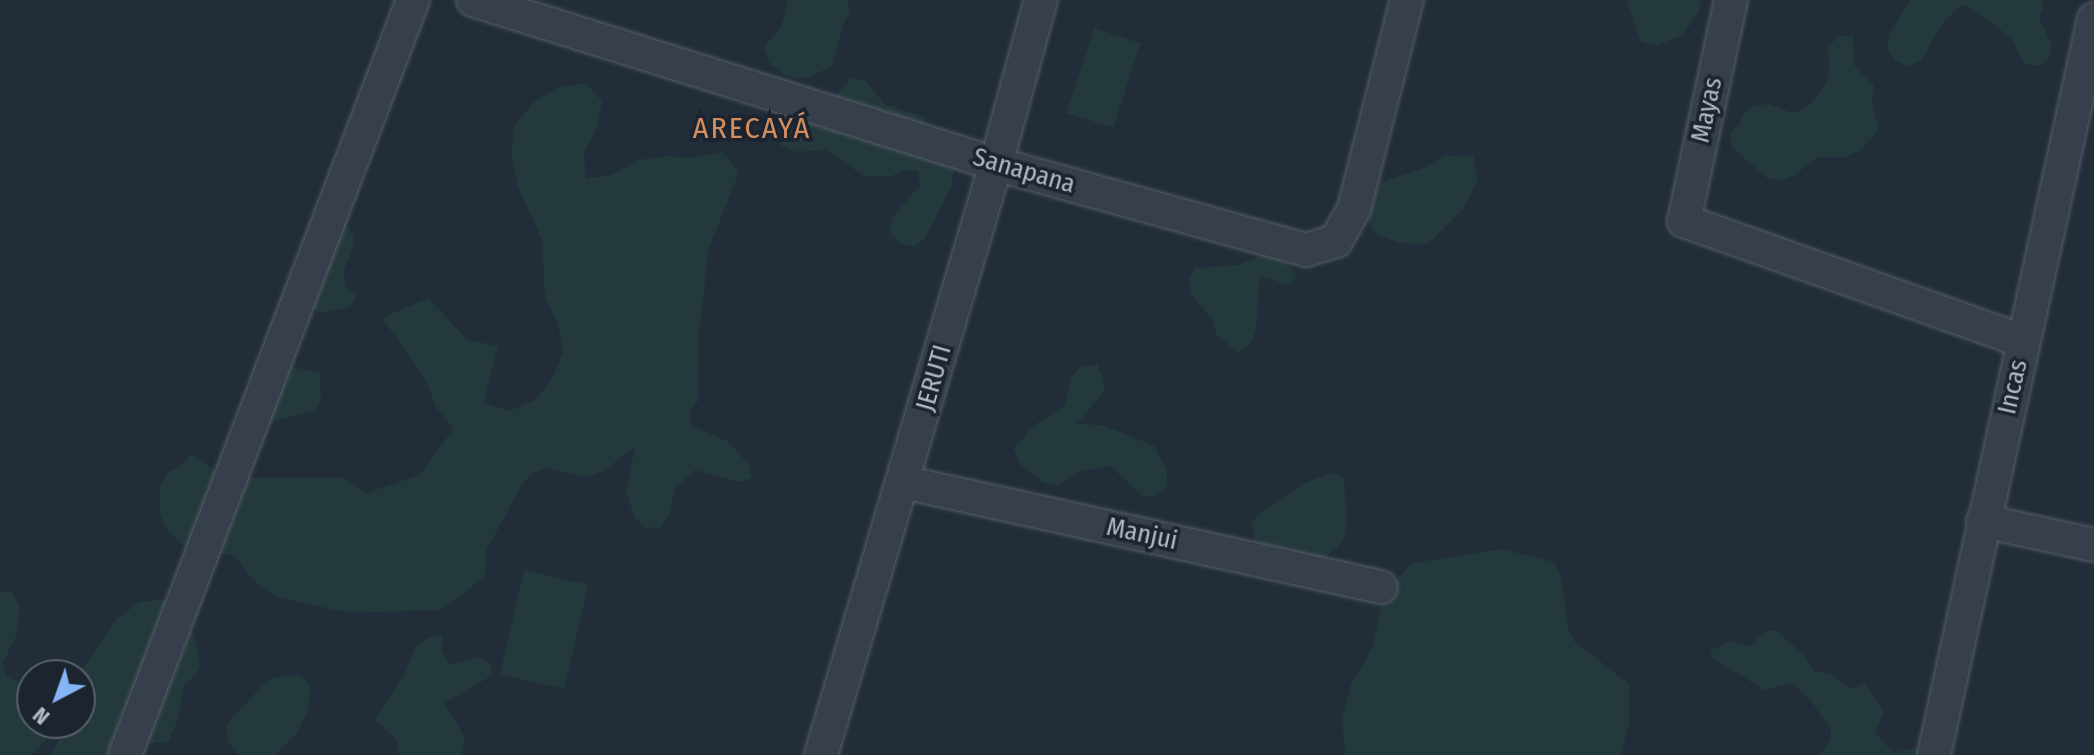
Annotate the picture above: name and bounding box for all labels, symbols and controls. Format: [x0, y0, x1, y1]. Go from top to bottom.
street label: Mayas [1685, 75, 1729, 145]
district label: ARECAYÁ [693, 110, 811, 146]
street label: Sanapana [969, 142, 1079, 200]
street label: JERUTI [910, 341, 958, 415]
street label: Incas [1992, 357, 2034, 417]
street label: Manjui [1104, 511, 1180, 557]
north arrow [16, 659, 96, 739]
text: N [27, 701, 55, 730]

